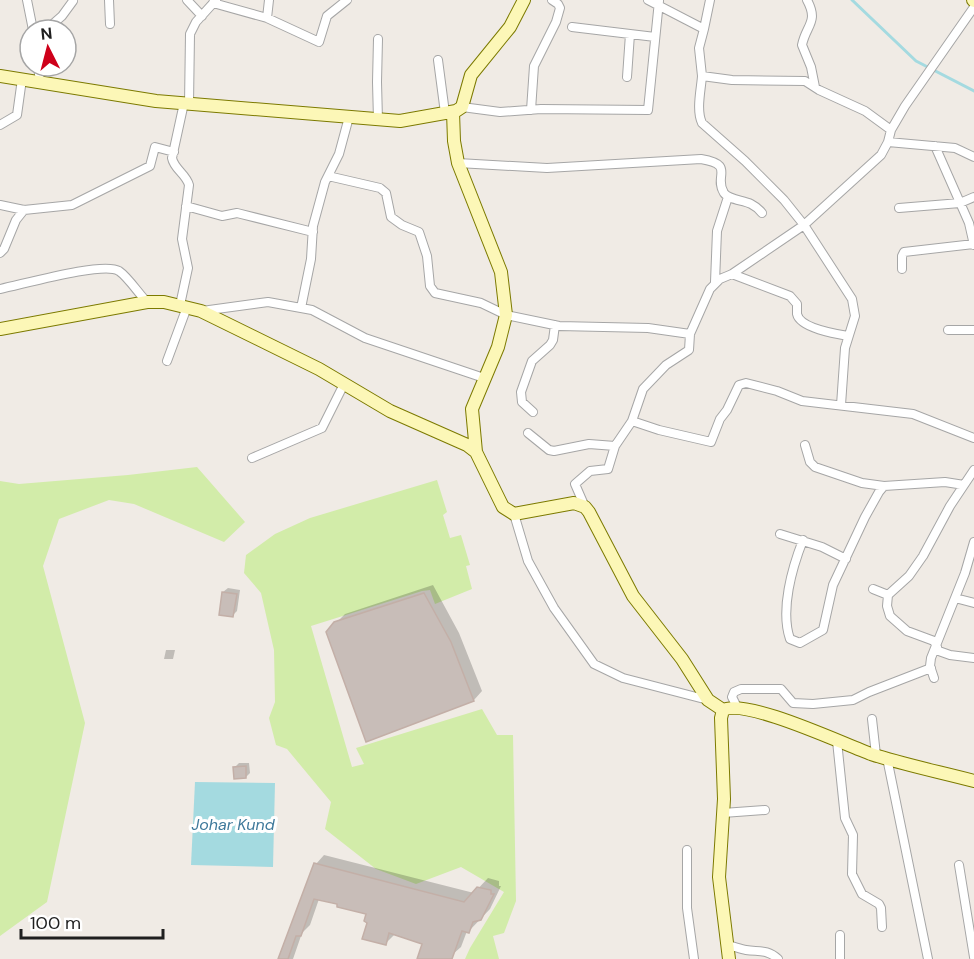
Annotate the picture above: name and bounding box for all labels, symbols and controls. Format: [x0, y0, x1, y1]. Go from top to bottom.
north arrow [18, 18, 78, 78]
text: N [40, 23, 53, 45]
water label: Johar Kund [191, 814, 276, 835]
scale bar [21, 902, 164, 940]
text: 100 m [30, 911, 81, 935]

